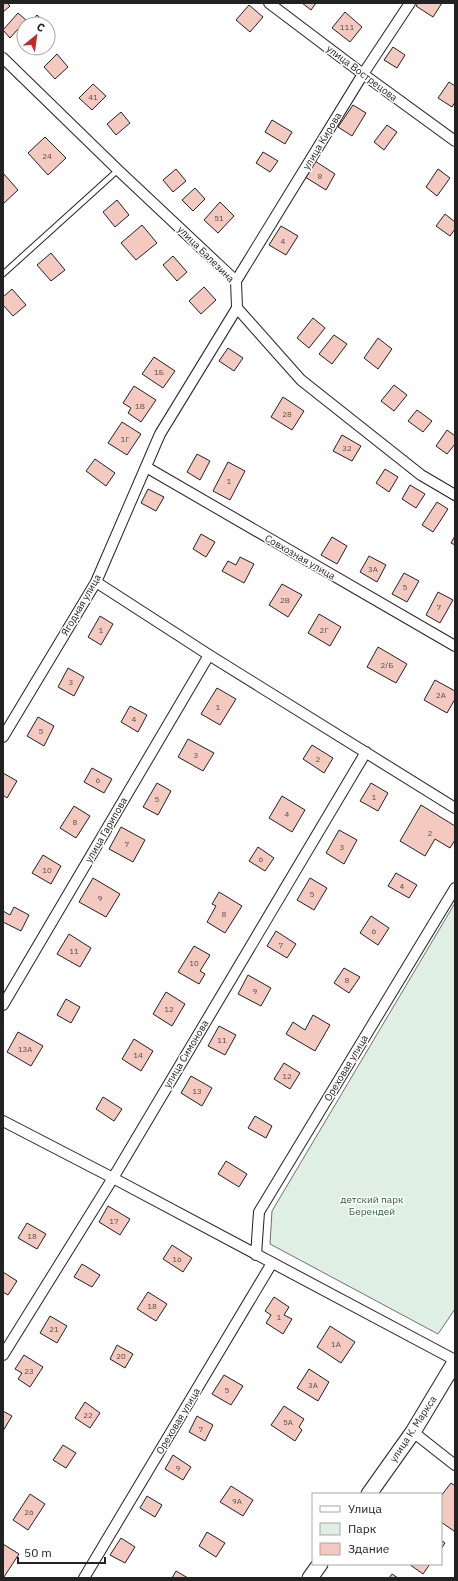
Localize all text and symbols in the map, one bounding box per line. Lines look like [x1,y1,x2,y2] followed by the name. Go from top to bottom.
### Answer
[16,16,56,56] north arrow
[34,19,47,35] text: С
[340,22,354,32] house number: 111
[324,42,401,104] street label: улица Вострецова
[88,92,98,102] house number: 41
[300,109,345,172] street label: улица Кирова
[42,151,52,161] house number: 24
[318,171,323,181] house number: 8
[214,213,224,223] house number: 51
[175,223,238,286] street label: улица Балезина
[281,236,286,246] house number: 4
[154,367,164,377] house number: 1Б
[135,401,145,411] house number: 1В
[282,409,292,419] house number: 28
[121,434,129,444] house number: 1Г
[342,443,352,453] house number: 32
[227,476,232,486] house number: 1
[262,532,338,583] street label: Совхозная улица
[368,564,378,574] house number: 3А
[58,571,104,638] street label: Ягодная улица
[403,582,408,592] house number: 5
[280,595,290,605] house number: 2В
[437,602,442,612] house number: 7
[99,625,104,635] house number: 1
[320,625,328,635] house number: 2Г
[381,660,393,670] house number: 2/Б
[69,677,74,687] house number: 3
[436,690,446,700] house number: 2А
[216,702,221,712] house number: 1
[132,714,137,724] house number: 4
[39,726,44,736] house number: 5
[194,750,199,760] house number: 3
[316,754,321,764] house number: 2
[96,775,101,785] house number: 6
[372,792,377,802] house number: 1
[82,794,130,865] street label: улица Гарипова
[155,794,160,804] house number: 5
[285,809,290,819] house number: 4
[73,817,78,827] house number: 8
[428,828,433,838] house number: 2
[125,839,130,849] house number: 7
[340,842,345,852] house number: 3
[259,854,264,864] house number: 6
[42,865,52,875] house number: 10
[400,881,405,891] house number: 4
[310,889,315,899] house number: 5
[98,893,103,903] house number: 9
[222,909,227,919] house number: 8
[372,926,377,936] house number: 6
[279,940,284,950] house number: 7
[69,946,79,956] house number: 11
[189,958,199,968] house number: 10
[345,975,350,985] house number: 8
[253,986,258,996] house number: 9
[164,1004,174,1014] house number: 12
[161,1017,212,1090] street label: улица Симонова
[321,1032,371,1104] street label: Ореховая улица
[217,1035,227,1045] house number: 11
[18,1044,32,1054] house number: 13А
[133,1050,143,1060] house number: 14
[282,1071,292,1081] house number: 12
[192,1086,202,1096] house number: 13
[341,1193,404,1218] park label: детский парк Берендей
[109,1216,119,1226] house number: 17
[27,1231,37,1241] house number: 18
[172,1254,182,1264] house number: 16
[147,1301,157,1311] house number: 18
[277,1312,282,1322] house number: 1
[49,1324,59,1334] house number: 21
[331,1339,341,1349] house number: 1А
[116,1351,126,1361] house number: 20
[24,1366,34,1376] house number: 23
[308,1380,318,1390] house number: 3А
[153,1385,203,1457] street label: Ореховая улица
[225,1385,230,1395] house number: 5
[387,1393,440,1465] street label: улица К. Маркса
[83,1410,93,1420] house number: 22
[283,1417,293,1427] house number: 5А
[199,1424,204,1434] house number: 7
[176,1463,181,1473] house number: 9
[312,1493,442,1565] legend
[232,1496,242,1506] house number: 9А
[348,1501,382,1516] text: Улица
[24,1507,34,1517] house number: 26
[348,1521,377,1536] text: Парк
[18,1539,105,1565] scale bar
[348,1541,390,1556] text: Здание
[24,1545,52,1560] text: 50 m

